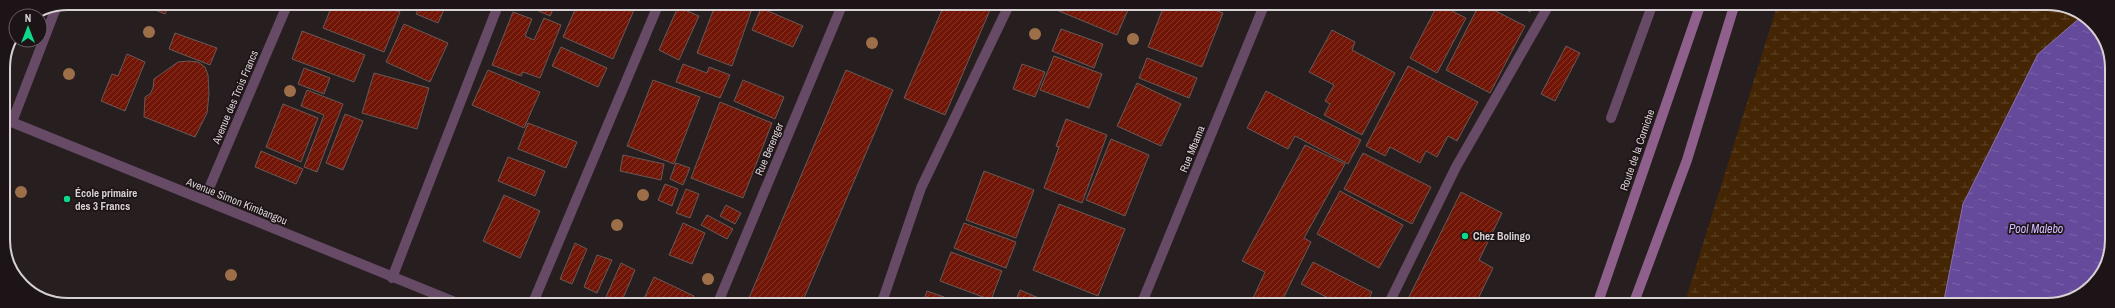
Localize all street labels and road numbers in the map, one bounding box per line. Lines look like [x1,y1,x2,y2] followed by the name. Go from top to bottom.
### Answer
[209,48,261,147] street label: Avenue des Trois Francs
[1617,107,1657,193] street label: Route de la Corniche
[752,120,786,178] street label: Rue Berenger
[1176,124,1208,174] street label: Rue Mbama
[184,174,290,228] street label: Avenue Simon Kimbangou

